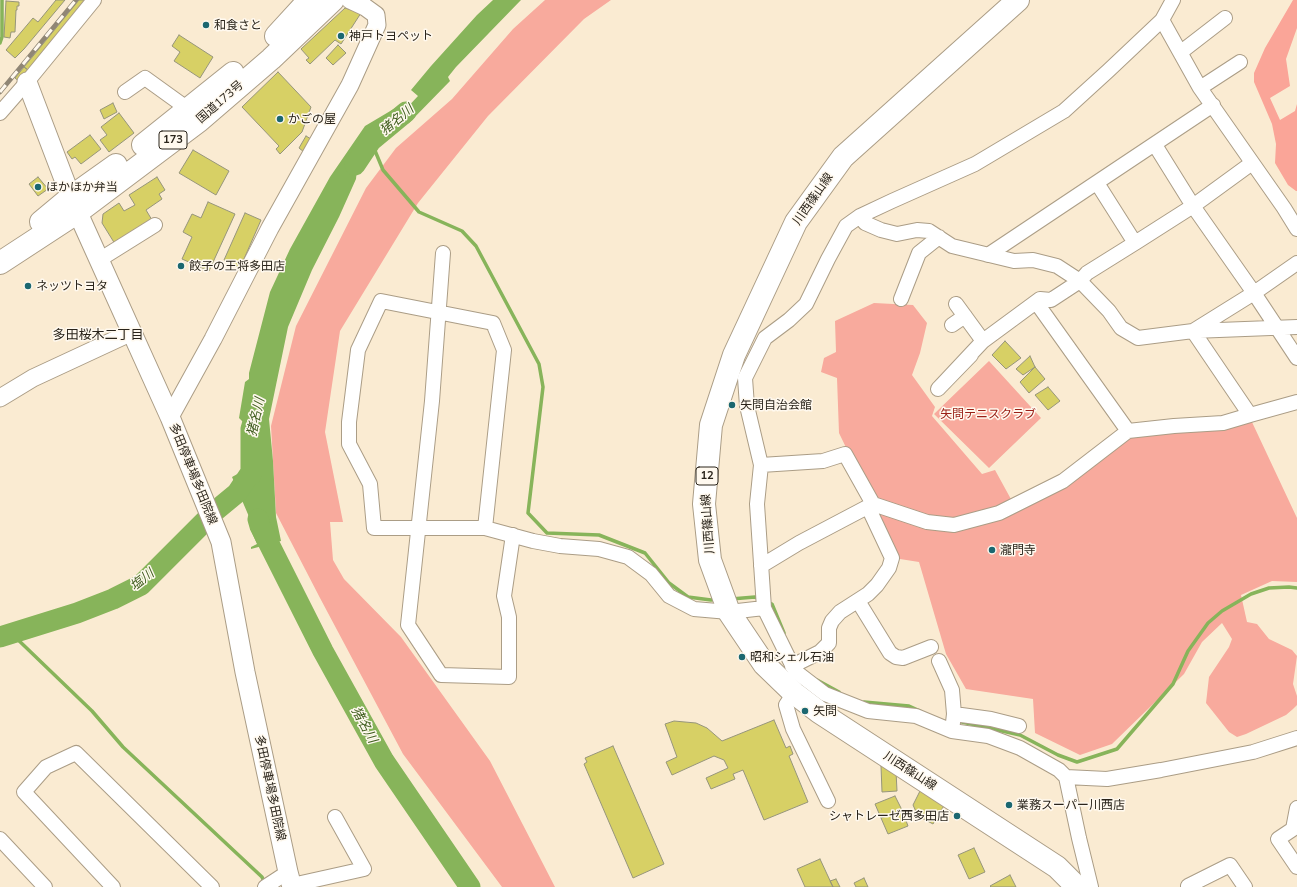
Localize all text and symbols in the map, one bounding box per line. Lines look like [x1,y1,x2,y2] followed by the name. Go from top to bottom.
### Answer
[214,18,262,32] place label: 和食さと
[201,20,211,30] marker: 和食さと
[349,29,433,43] place label: 神戸トヨペット
[336,31,346,41] marker: 神戸トヨペット
[194,78,246,126] street label: 国道173号
[377,101,417,139] water label: 猪名川
[288,112,336,126] place label: かごの屋
[275,114,285,124] marker: かごの屋
[159,131,187,149] road number: 173
[790,170,836,228] street label: 川西篠山線
[46,180,118,194] place label: ほかほか弁当
[33,182,43,192] marker: ほかほか弁当
[189,259,285,273] place label: 餃子の王将多田店
[176,261,186,271] marker: 餃子の王将多田店
[36,279,108,293] place label: ネッツトヨタ
[23,281,33,291] marker: ネッツトヨタ
[53,327,143,343] district label: 多田桜木二丁目
[244,396,268,438] water label: 猪名川
[740,398,812,412] place label: 矢問自治会館
[727,400,737,410] marker: 矢問自治会館
[940,407,1036,421] park label: 矢問テニスクラブ
[166,421,220,527] street label: 多田停車場多田院線
[696,467,718,485] road number: 12
[699,494,717,554] street label: 川西篠山線
[1000,543,1036,557] place label: 瀧門寺
[987,545,997,555] marker: 瀧門寺
[127,566,157,594] water label: 塩川
[750,650,834,664] place label: 昭和シェル石油
[737,652,747,662] marker: 昭和シェル石油
[348,704,380,746] water label: 猪名川
[813,704,837,718] place label: 矢問
[800,706,810,716] marker: 矢問
[252,734,288,842] street label: 多田停車場多田院線
[881,749,939,793] street label: 川西篠山線
[1017,798,1125,812] place label: 業務スーパー川西店
[1004,800,1014,810] marker: 業務スーパー川西店
[829,809,949,823] place label: シャトレーゼ西多田店
[952,811,962,821] marker: シャトレーゼ西多田店

